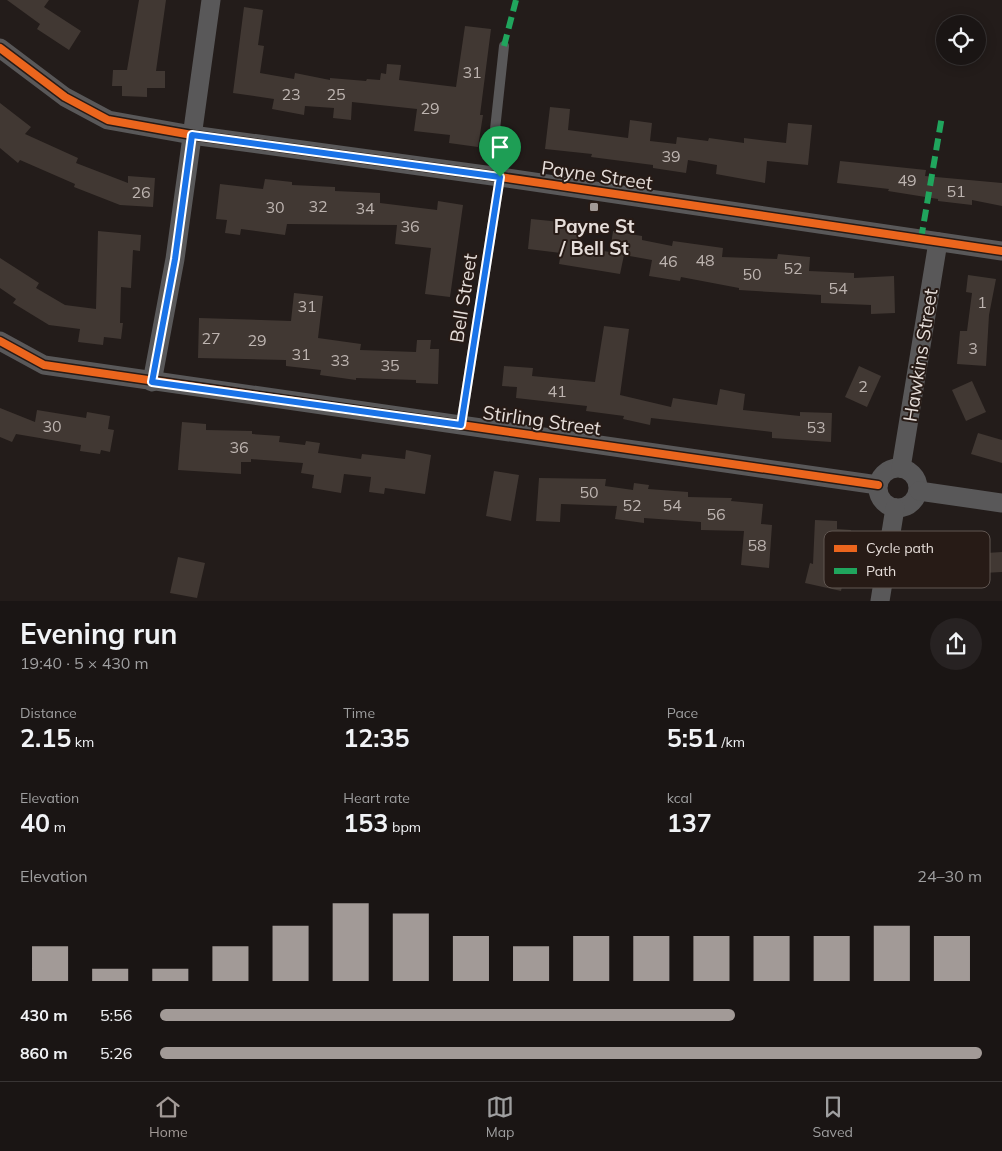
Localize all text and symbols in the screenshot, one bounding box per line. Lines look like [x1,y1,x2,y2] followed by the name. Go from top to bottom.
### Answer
[936,15,986,65] map controls
[936,15,986,65] button: locate
[462,62,482,82] house number: 31
[281,84,301,104] house number: 23
[326,84,346,104] house number: 25
[420,98,440,118] house number: 29
[479,126,521,177] pin
[486,133,514,161] icon: arrive
[661,146,681,166] house number: 39
[540,155,655,195] street label: Payne Street
[897,170,917,190] house number: 49
[946,181,966,201] house number: 51
[131,182,151,202] house number: 26
[308,196,328,216] house number: 32
[265,197,285,217] house number: 30
[355,198,375,218] house number: 34
[588,201,600,213] marker: Payne St / Bell St
[554,214,634,260] place label: Payne St / Bell St
[400,216,420,236] house number: 36
[695,250,715,270] house number: 48
[444,251,482,344] street label: Bell Street
[658,251,678,271] house number: 46
[783,258,803,278] house number: 52
[742,264,762,284] house number: 50
[828,278,848,298] house number: 54
[898,286,942,423] street label: Hawkins Street
[977,292,987,312] house number: 1
[297,296,317,316] house number: 31
[201,328,221,348] house number: 27
[247,330,267,350] house number: 29
[968,338,978,358] house number: 3
[291,344,311,364] house number: 31
[330,350,350,370] house number: 33
[380,355,400,375] house number: 35
[858,376,868,396] house number: 2
[547,381,567,401] house number: 41
[481,400,603,440] street label: Stirling Street
[42,416,62,436] house number: 30
[806,417,826,437] house number: 53
[229,437,249,457] house number: 36
[579,482,599,502] house number: 50
[622,495,642,515] house number: 52
[662,495,682,515] house number: 54
[706,504,726,524] house number: 56
[824,531,990,588] legend
[747,535,767,555] house number: 58
[866,539,934,557] text: Cycle path
[866,562,896,580] text: Path
[20,616,177,651] text: Evening run
[930,618,982,670] button: share
[20,653,149,673] text: 19:40 · 5 × 430 m
[20,704,77,722] text: Distance
[343,704,375,722] text: Time
[667,704,698,722] text: Pace
[20,722,71,753] text: 2.15
[343,722,410,753] text: 12:35
[667,722,718,753] text: 5:51
[71,733,94,751] text: km
[718,733,745,751] text: /km
[20,789,79,807] text: Elevation
[343,789,410,807] text: Heart rate
[667,789,692,807] text: kcal
[20,807,50,838] text: 40
[343,807,388,838] text: 153
[667,807,712,838] text: 137
[50,818,66,836] text: m
[388,818,421,836] text: bpm
[20,866,88,886] text: Elevation
[917,866,982,886] text: 24–30 m
[20,1005,68,1025] text: 430 m
[100,1005,132,1025] text: 5:56
[20,1043,68,1063] text: 860 m
[100,1043,132,1063] text: 5:26
[149,1093,188,1141] tab: Home
[486,1093,515,1141] tab: Map
[813,1093,853,1141] tab: Saved

